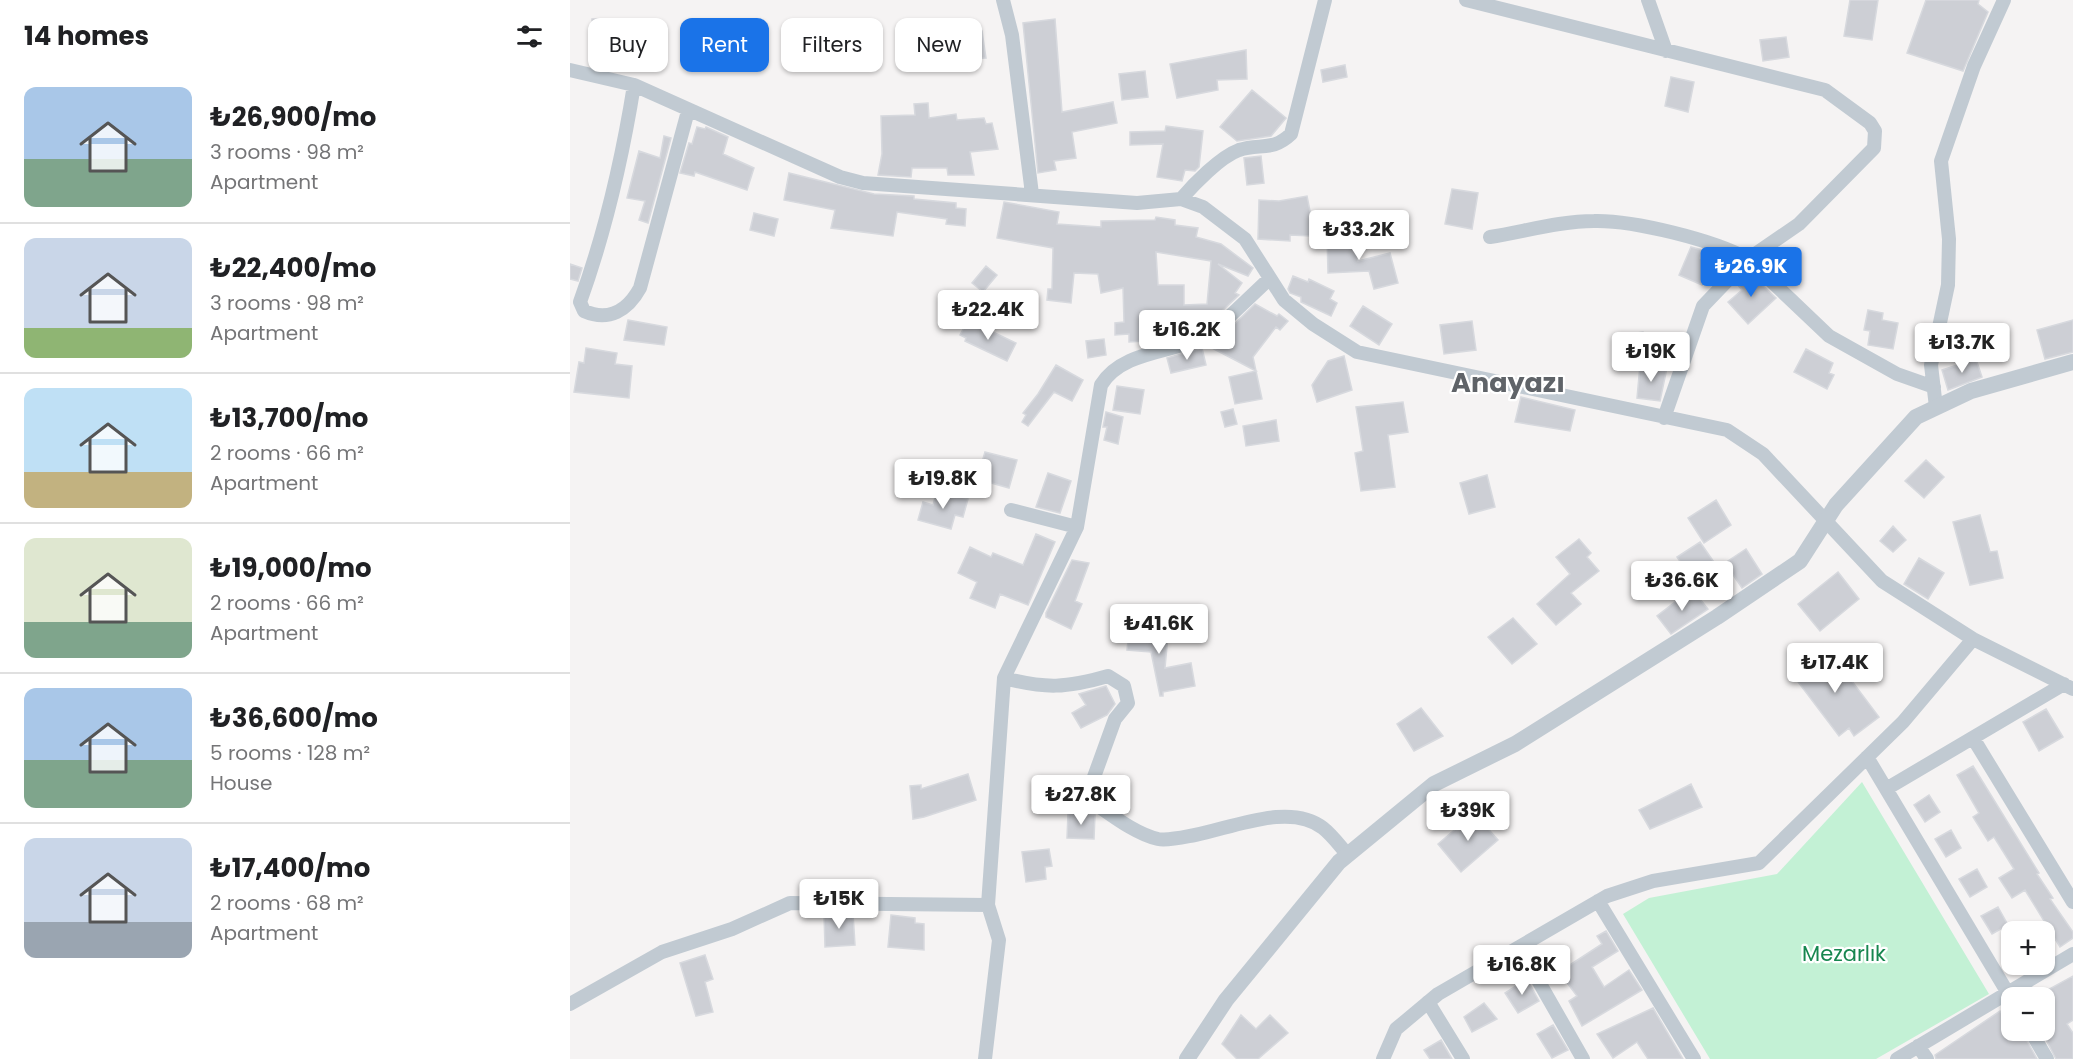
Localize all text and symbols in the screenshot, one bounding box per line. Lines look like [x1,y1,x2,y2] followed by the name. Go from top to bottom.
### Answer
[24,18,149,54] text: 14 homes
[588,18,668,72] chip: Buy
[680,18,769,72] chip: Rent
[781,18,883,72] chip: Filters
[895,18,982,72] chip: New
[513,20,546,53] icon: filters
[210,99,376,135] text: ₺26,900/mo
[72,111,144,183] icon: home
[210,138,364,166] text: 3 rooms · 98 m²
[210,168,318,196] text: Apartment
[1310,210,1408,261] pin: ₺33.2K
[1323,215,1395,243] text: ₺33.2K
[1702,247,1800,298] pin: ₺26.9K
[210,250,376,286] text: ₺22,400/mo
[1715,252,1787,280] text: ₺26.9K
[72,262,144,334] icon: home
[210,289,364,317] text: 3 rooms · 98 m²
[939,290,1037,341] pin: ₺22.4K
[952,295,1024,323] text: ₺22.4K
[1138,310,1236,361] pin: ₺16.2K
[1153,315,1221,343] text: ₺16.2K
[210,319,318,347] text: Apartment
[1913,323,2011,374] pin: ₺13.7K
[1929,328,1995,356] text: ₺13.7K
[1615,332,1687,383] pin: ₺19K
[1626,337,1676,365] text: ₺19K
[1451,364,1565,401] district label: Anayazı
[210,400,368,436] text: ₺13,700/mo
[72,412,144,484] icon: home
[210,439,364,467] text: 2 rooms · 66 m²
[894,459,992,510] pin: ₺19.8K
[908,464,978,492] text: ₺19.8K
[210,469,318,497] text: Apartment
[210,550,372,586] text: ₺19,000/mo
[1633,561,1731,612] pin: ₺36.6K
[72,562,144,634] icon: home
[1645,566,1719,594] text: ₺36.6K
[210,589,364,617] text: 2 rooms · 66 m²
[1110,604,1208,655] pin: ₺41.6K
[1124,609,1194,637] text: ₺41.6K
[210,619,318,647] text: Apartment
[1786,643,1884,694] pin: ₺17.4K
[1801,648,1869,676] text: ₺17.4K
[210,700,378,736] text: ₺36,600/mo
[72,712,144,784] icon: home
[210,739,370,767] text: 5 rooms · 128 m²
[210,769,272,797] text: House
[1032,775,1130,826] pin: ₺27.8K
[1045,780,1117,808] text: ₺27.8K
[1432,791,1504,842] pin: ₺39K
[1440,796,1496,824] text: ₺39K
[210,850,370,886] text: ₺17,400/mo
[72,862,144,934] icon: home
[803,879,875,930] pin: ₺15K
[813,884,865,912] text: ₺15K
[210,889,364,917] text: 2 rooms · 68 m²
[210,919,318,947] text: Apartment
[2001,921,2055,1041] map controls
[2001,921,2055,975] button: +
[1802,939,1886,968] park label: Mezarlık
[1473,945,1571,996] pin: ₺16.8K
[1487,950,1557,978] text: ₺16.8K
[2001,987,2055,1041] button: −

